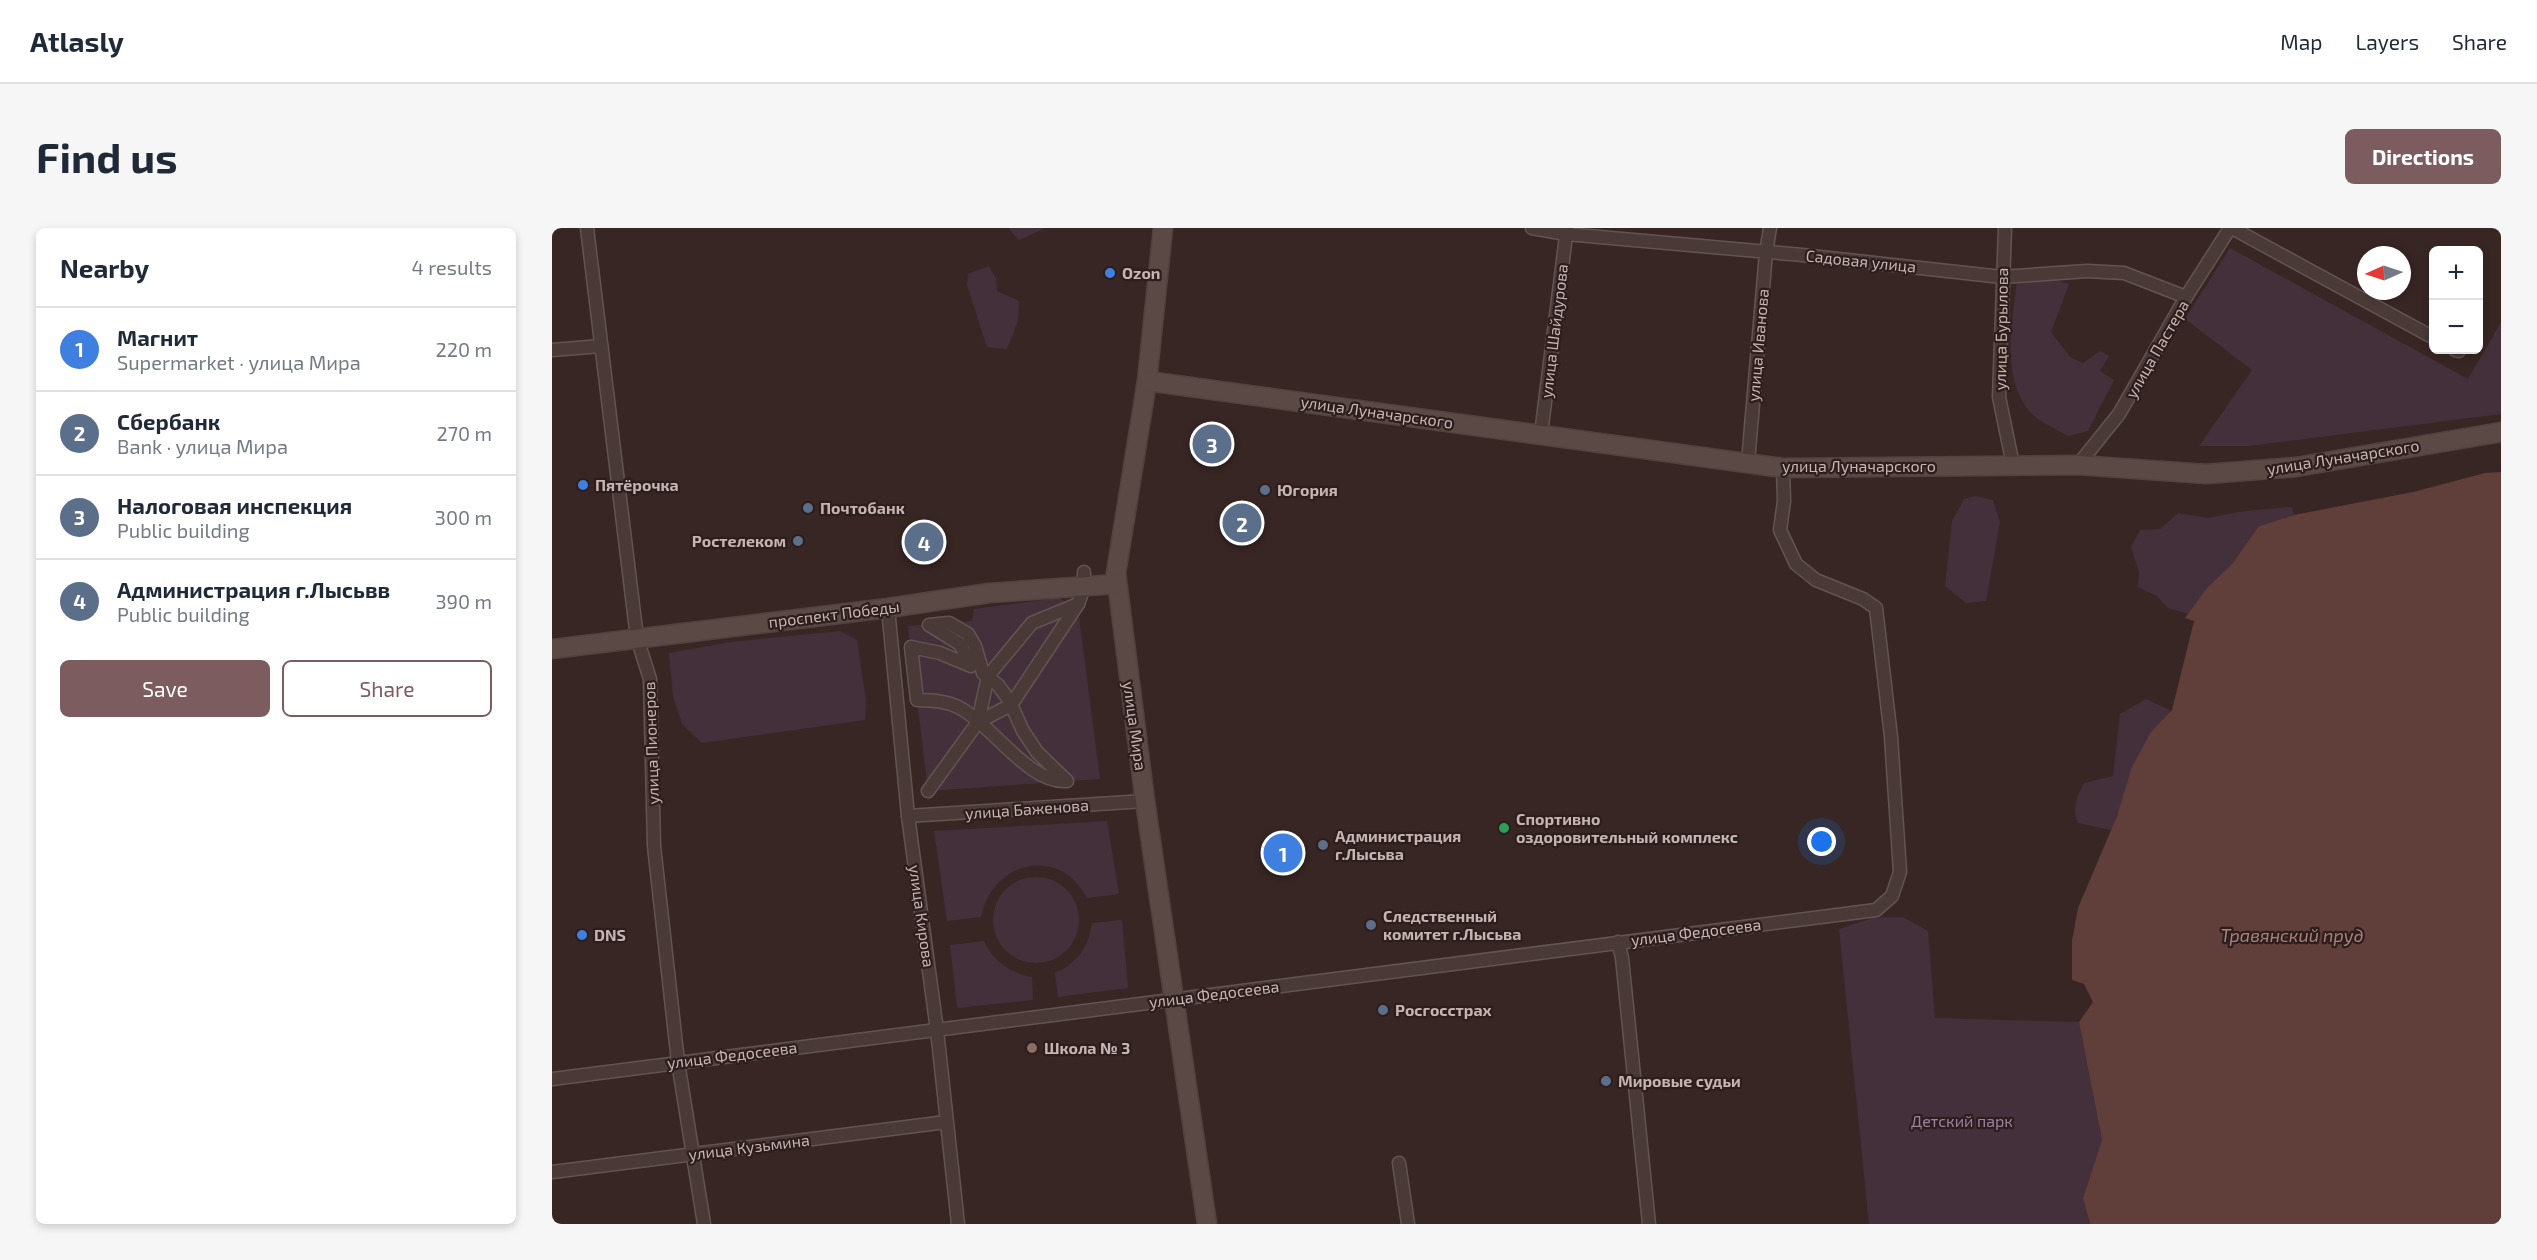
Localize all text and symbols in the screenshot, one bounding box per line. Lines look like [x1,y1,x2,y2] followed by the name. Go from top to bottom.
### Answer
[30,24,124,58] text: Atlasly
[2280,29,2322,54] text: Map
[2355,29,2419,54] text: Layers
[2452,29,2507,54] text: Share
[2345,129,2501,184] button: Directions
[36,131,178,181] text: Find us
[1805,245,1917,277] street label: Садовая улица
[2357,246,2411,300] north arrow
[2429,246,2483,354] map controls
[2429,246,2483,300] button: +
[60,252,149,283] text: Nearby
[412,255,492,279] text: 4 results
[1122,263,1160,282] place label: Ozon
[1536,263,1572,399] street label: улица Шайдурова
[1103,266,1117,280] marker: Ozon
[1990,267,2012,391] street label: улица Бурылова
[1743,288,1773,402] street label: улица Иванова
[2121,296,2193,402] street label: улица Пастера
[2429,300,2483,354] button: −
[117,324,198,350] text: Магнит
[75,337,84,361] text: 1
[435,337,492,361] text: 220 m
[117,350,361,374] text: Supermarket · улица Мира
[1299,391,1455,433] street label: улица Луначарского
[117,408,220,434] text: Сбербанк
[74,421,85,445] text: 2
[436,421,492,445] text: 270 m
[1192,422,1232,466] pin: 3
[117,434,288,458] text: Bank · улица Мира
[2265,435,2421,479] street label: улица Луначарского
[1782,456,1936,476] street label: улица Луначарского
[595,475,679,494] place label: Пятёрочка
[576,478,590,492] marker: Пятёрочка
[1277,480,1338,499] place label: Югория
[1258,483,1272,497] marker: Югория
[117,492,352,518] text: Налоговая инспекция
[820,498,905,517] place label: Почтобанк
[1222,500,1262,546] pin: 2
[801,501,815,515] marker: Почтобанк
[74,505,85,529] text: 3
[435,505,492,529] text: 300 m
[117,518,250,542] text: Public building
[904,520,944,564] pin: 4
[692,531,786,550] place label: Ростелеком
[791,534,805,548] marker: Ростелеком
[117,576,390,602] text: Администрация г.Лысьвв
[73,589,86,613] text: 4
[435,589,492,613] text: 390 m
[767,596,901,631] street label: проспект Победы
[117,602,250,626] text: Public building
[60,660,270,717] button: Save
[282,660,492,717] button: Share
[1119,680,1151,772] street label: улица Мира
[639,681,663,805] street label: улица Пионеров
[964,795,1090,823] street label: улица Баженова
[1516,809,1738,846] place label: Спортивно оздоровительный комплекс
[1497,821,1511,835] marker: Спортивно оздоровительный комплекс
[1335,826,1461,863] place label: Администрация г.Лысьва
[1807,827,1836,856] your location
[1264,830,1302,876] pin: 1
[1316,838,1330,852] marker: Администрация г.Лысьва
[905,863,939,969] street label: улица Кирова
[1383,906,1521,943] place label: Следственный комитет г.Лысьва
[1630,914,1762,950] street label: улица Федосеева
[1364,918,1378,932] marker: Следственный комитет г.Лысьва
[2220,924,2364,946] water label: Травянский пруд
[594,925,626,944] place label: DNS
[575,928,589,942] marker: DNS
[1148,976,1280,1012] street label: улица Федосеева
[1395,1000,1492,1019] place label: Росгосстрах
[1376,1003,1390,1017] marker: Росгосстрах
[666,1037,798,1073] street label: улица Федосеева
[1044,1038,1130,1057] place label: Школа № 3
[1025,1041,1039,1055] marker: Школа № 3
[1618,1071,1741,1090] place label: Мировые судьи
[1599,1074,1613,1088] marker: Мировые судьи
[1911,1111,2013,1130] park label: Детский парк
[687,1130,811,1164] street label: улица Кузьмина

